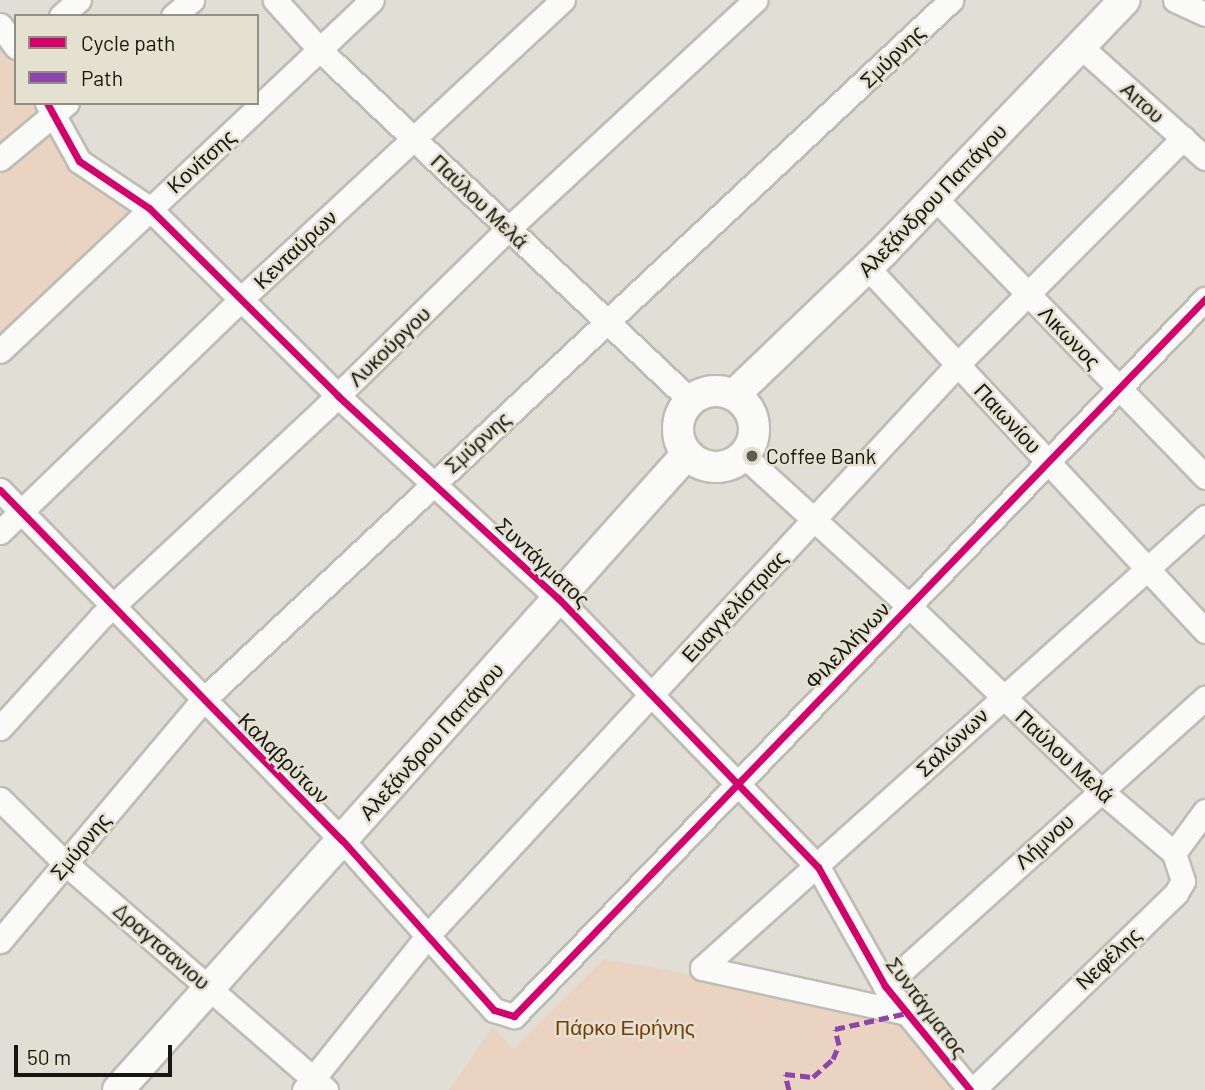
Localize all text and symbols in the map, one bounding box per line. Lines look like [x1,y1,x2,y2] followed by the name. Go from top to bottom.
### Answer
[14,14,259,105] legend
[854,19,930,93] street label: Σμύρνης
[81,30,175,55] text: Cycle path
[81,65,123,90] text: Path
[1116,76,1170,128] street label: Αιτου
[852,118,1012,282] street label: Αλεξάνδρου Παπάγου
[162,124,240,198] street label: Κονίτσης
[426,148,534,254] street label: Παύλου Μελά
[248,204,342,294] street label: Κενταύρων
[1034,300,1106,374] street label: Λικωνος
[343,301,435,391] street label: Λυκούργου
[969,378,1047,458] street label: Παιωνίου
[439,406,515,478] street label: Σμύρνης
[766,443,876,469] place label: Coffee Bank
[744,448,760,464] marker: Coffee Bank
[491,512,595,612] street label: Συντάγματος
[676,545,792,667] street label: Ευαγγελίστριας
[799,596,895,694] street label: Φιλελλήνων
[354,657,508,825] street label: Αλεξάνδρου Παπάγου
[911,702,993,782] street label: Σαλώνων
[1011,704,1119,808] street label: Παύλου Μελά
[233,707,335,809] street label: Καλαβρύτων
[45,807,115,885] street label: Σμύρνης
[1009,808,1079,874] street label: Λήμνου
[109,897,215,995] street label: Δραγτσανιου
[1070,922,1146,994] street label: Νεφέλης
[881,952,973,1062] street label: Συντάγματος
[555,1014,695,1040] park label: Πάρκο Ειρήνης
[18,1030,175,1074] scale bar
[27,1044,71,1069] text: 50 m

